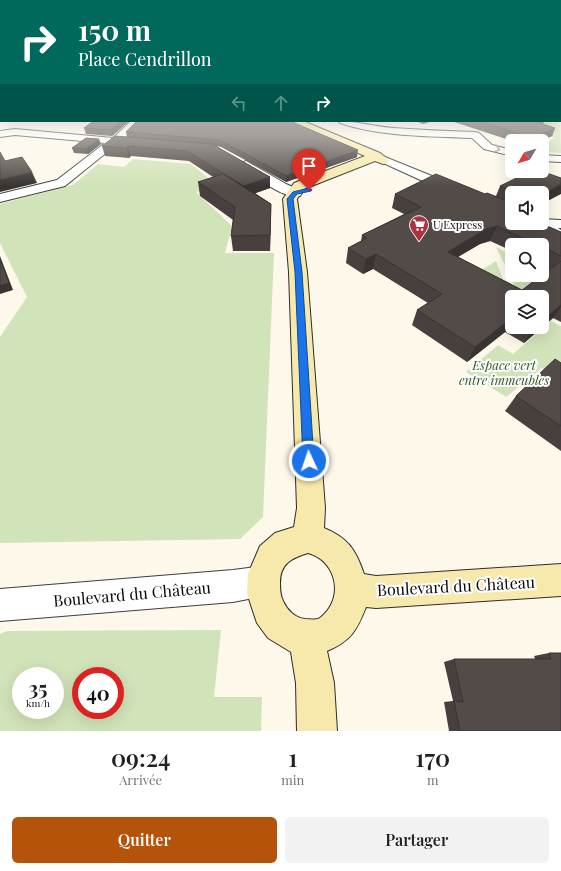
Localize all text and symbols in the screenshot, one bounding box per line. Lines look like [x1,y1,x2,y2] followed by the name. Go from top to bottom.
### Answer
[78,11,151,48] text: 150 m
[12,16,64,68] icon: right
[78,47,212,71] text: Place Cendrillon
[228,92,250,114] icon: left
[270,92,292,114] icon: ahead
[312,92,334,114] icon: right
[505,134,549,178] north arrow
[505,134,549,334] map controls
[493,145,500,153] one-way arrow
[292,149,326,190] pin
[298,155,320,177] icon: arrive
[505,186,549,230] button: sound
[408,214,430,242] supermarket icon: U Express
[433,217,482,232] place label: U Express
[505,238,549,282] button: search
[505,290,549,334] button: layers
[459,356,549,388] park label: Espace vert entre immeubles
[288,440,330,482] position arrow
[376,571,536,600] street label: Boulevard du Château
[52,576,212,611] street label: Boulevard du Château
[72,667,124,719] speed limit sign: 40
[29,674,47,701] text: 35
[26,696,50,710] text: km/h
[111,741,170,773] text: 09:24
[288,741,297,773] text: 1
[415,741,450,773] text: 170
[119,771,162,788] text: Arrivée
[281,771,304,788] text: min
[427,771,438,788] text: m
[12,817,277,863] button: Quitter
[285,817,549,863] button: Partager

